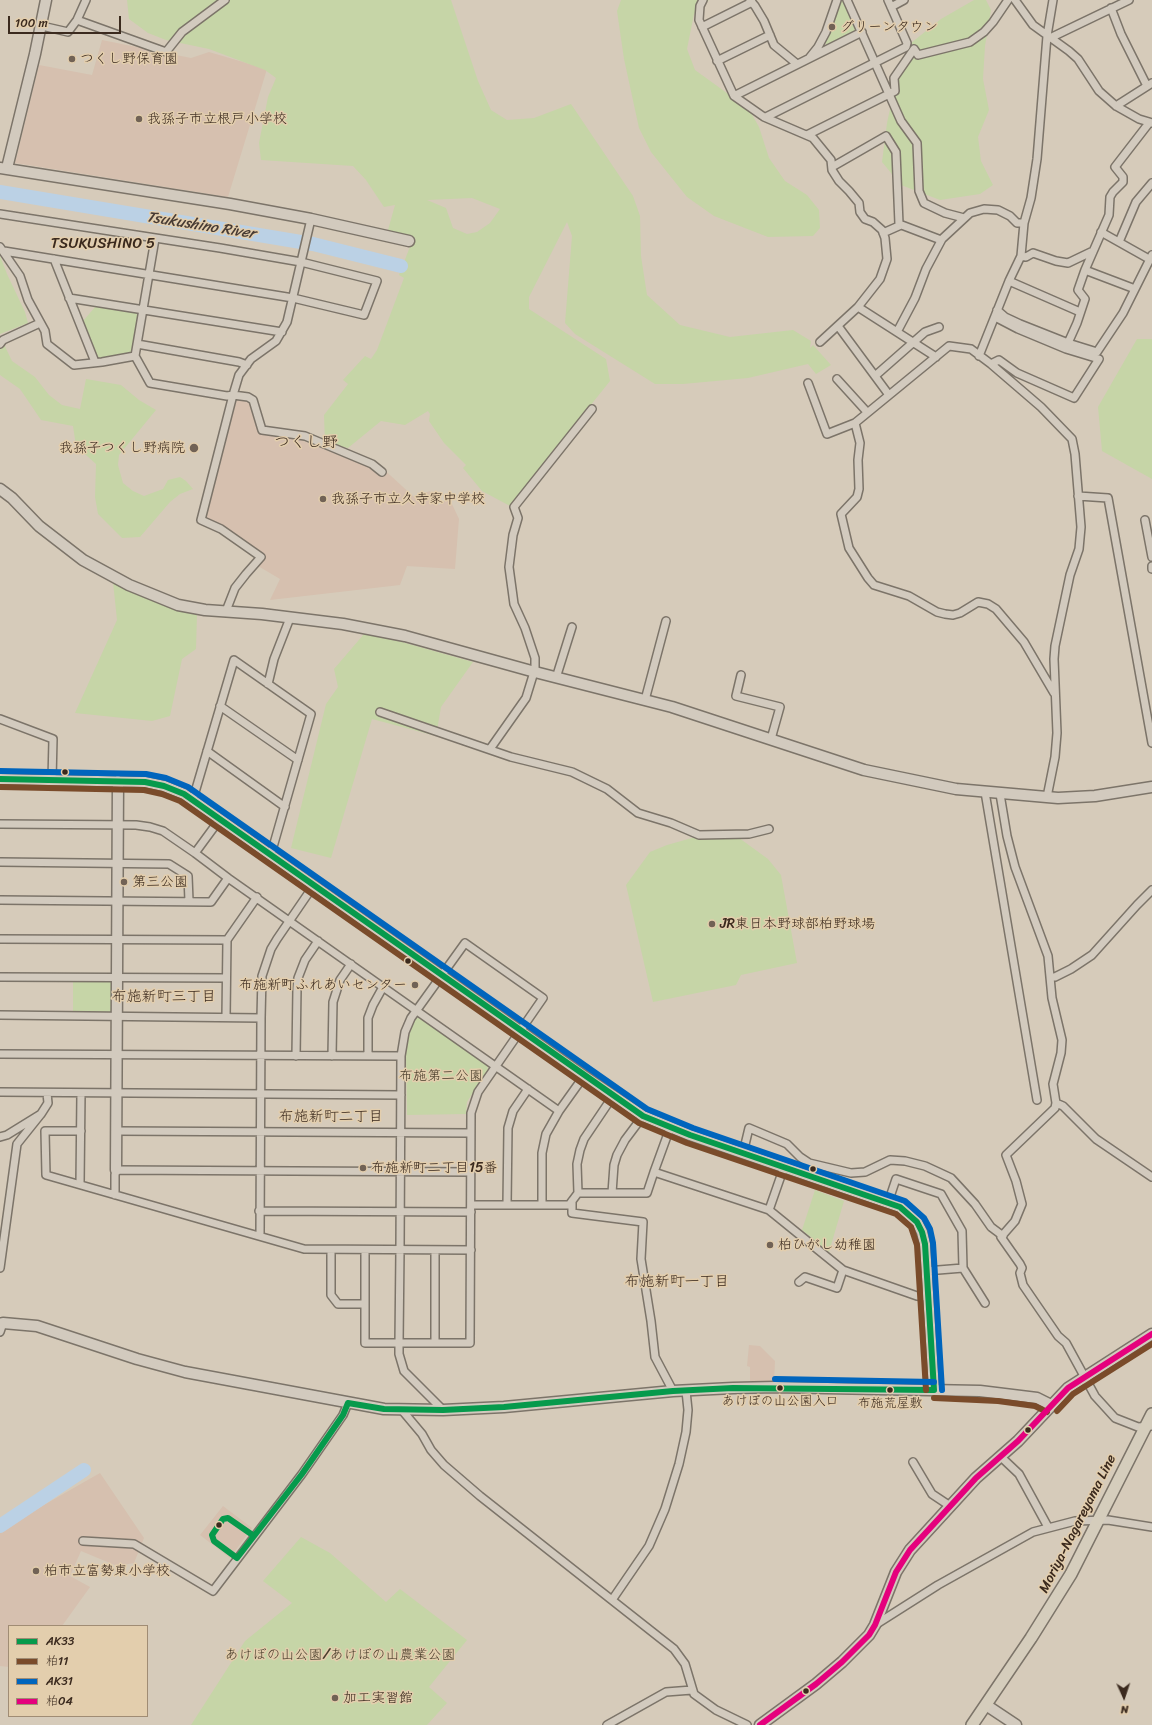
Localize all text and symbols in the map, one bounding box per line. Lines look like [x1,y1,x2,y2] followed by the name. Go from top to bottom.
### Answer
[10,8,123,34] scale bar
[15,12,48,34] text: 100 m
[840,19,938,35] place label: グリーンタウン
[827,22,837,32] marker: グリーンタウン
[80,51,178,67] place label: つくし野保育園
[67,54,77,64] marker: つくし野保育園
[147,111,287,127] place label: 我孫子市立根戸小学校
[134,114,144,124] marker: 我孫子市立根戸小学校
[145,209,257,243] water label: Tsukushino River
[45,235,161,253] district label: TSUKUSHINO 5
[274,433,338,453] district label: つくし野
[59,440,185,456] place label: 我孫子つくし野病院
[188,442,200,454] marker: 我孫子つくし野病院
[331,491,485,507] place label: 我孫子市立久寺家中学校
[318,494,328,504] marker: 我孫子市立久寺家中学校
[60,767,70,777] unlabelled marker
[132,874,188,890] place label: 第三公園
[119,877,129,887] marker: 第三公園
[720,916,875,932] place label: JR東日本野球部柏野球場
[707,919,717,929] marker: JR東日本野球部柏野球場
[403,956,413,966] unlabelled marker
[239,977,407,993] place label: 布施新町ふれあいセンター
[410,980,420,990] marker: 布施新町ふれあいセンター
[112,988,216,1006] district label: 布施新町三丁目
[399,1068,483,1084] park label: 布施第二公園
[279,1108,383,1126] district label: 布施新町二丁目
[371,1160,498,1176] place label: 布施新町二丁目15番
[358,1163,368,1173] marker: 布施新町二丁目15番
[808,1164,818,1174] unlabelled marker
[778,1237,876,1253] place label: 柏ひがし幼稚園
[765,1240,775,1250] marker: 柏ひがし幼稚園
[625,1273,729,1291] district label: 布施新町一丁目
[775,1383,785,1393] marker: あけぼの山公園入口
[885,1385,895,1395] marker: 布施荒屋敷
[722,1394,838,1410] place label: あけぼの山公園入口
[858,1396,922,1412] place label: 布施荒屋敷
[1023,1425,1033,1435] unlabelled marker
[1036,1452,1120,1596] street label: Moriya-Nagareyama Line
[214,1520,224,1530] unlabelled marker
[44,1563,170,1579] place label: 柏市立富勢東小学校
[31,1566,41,1576] marker: 柏市立富勢東小学校
[8,1625,148,1717] legend
[46,1630,74,1652] text: AK33
[225,1647,455,1663] park label: あけぼの山公園/あけぼの山農業公園
[46,1650,68,1672] text: 柏11
[46,1670,73,1692] text: AK31
[1104,1677,1144,1717] north arrow
[801,1686,811,1696] unlabelled marker
[46,1690,73,1712] text: 柏04
[343,1690,413,1706] place label: 加工実習館
[330,1693,340,1703] marker: 加工実習館
[1120,1700,1129,1719] text: N

